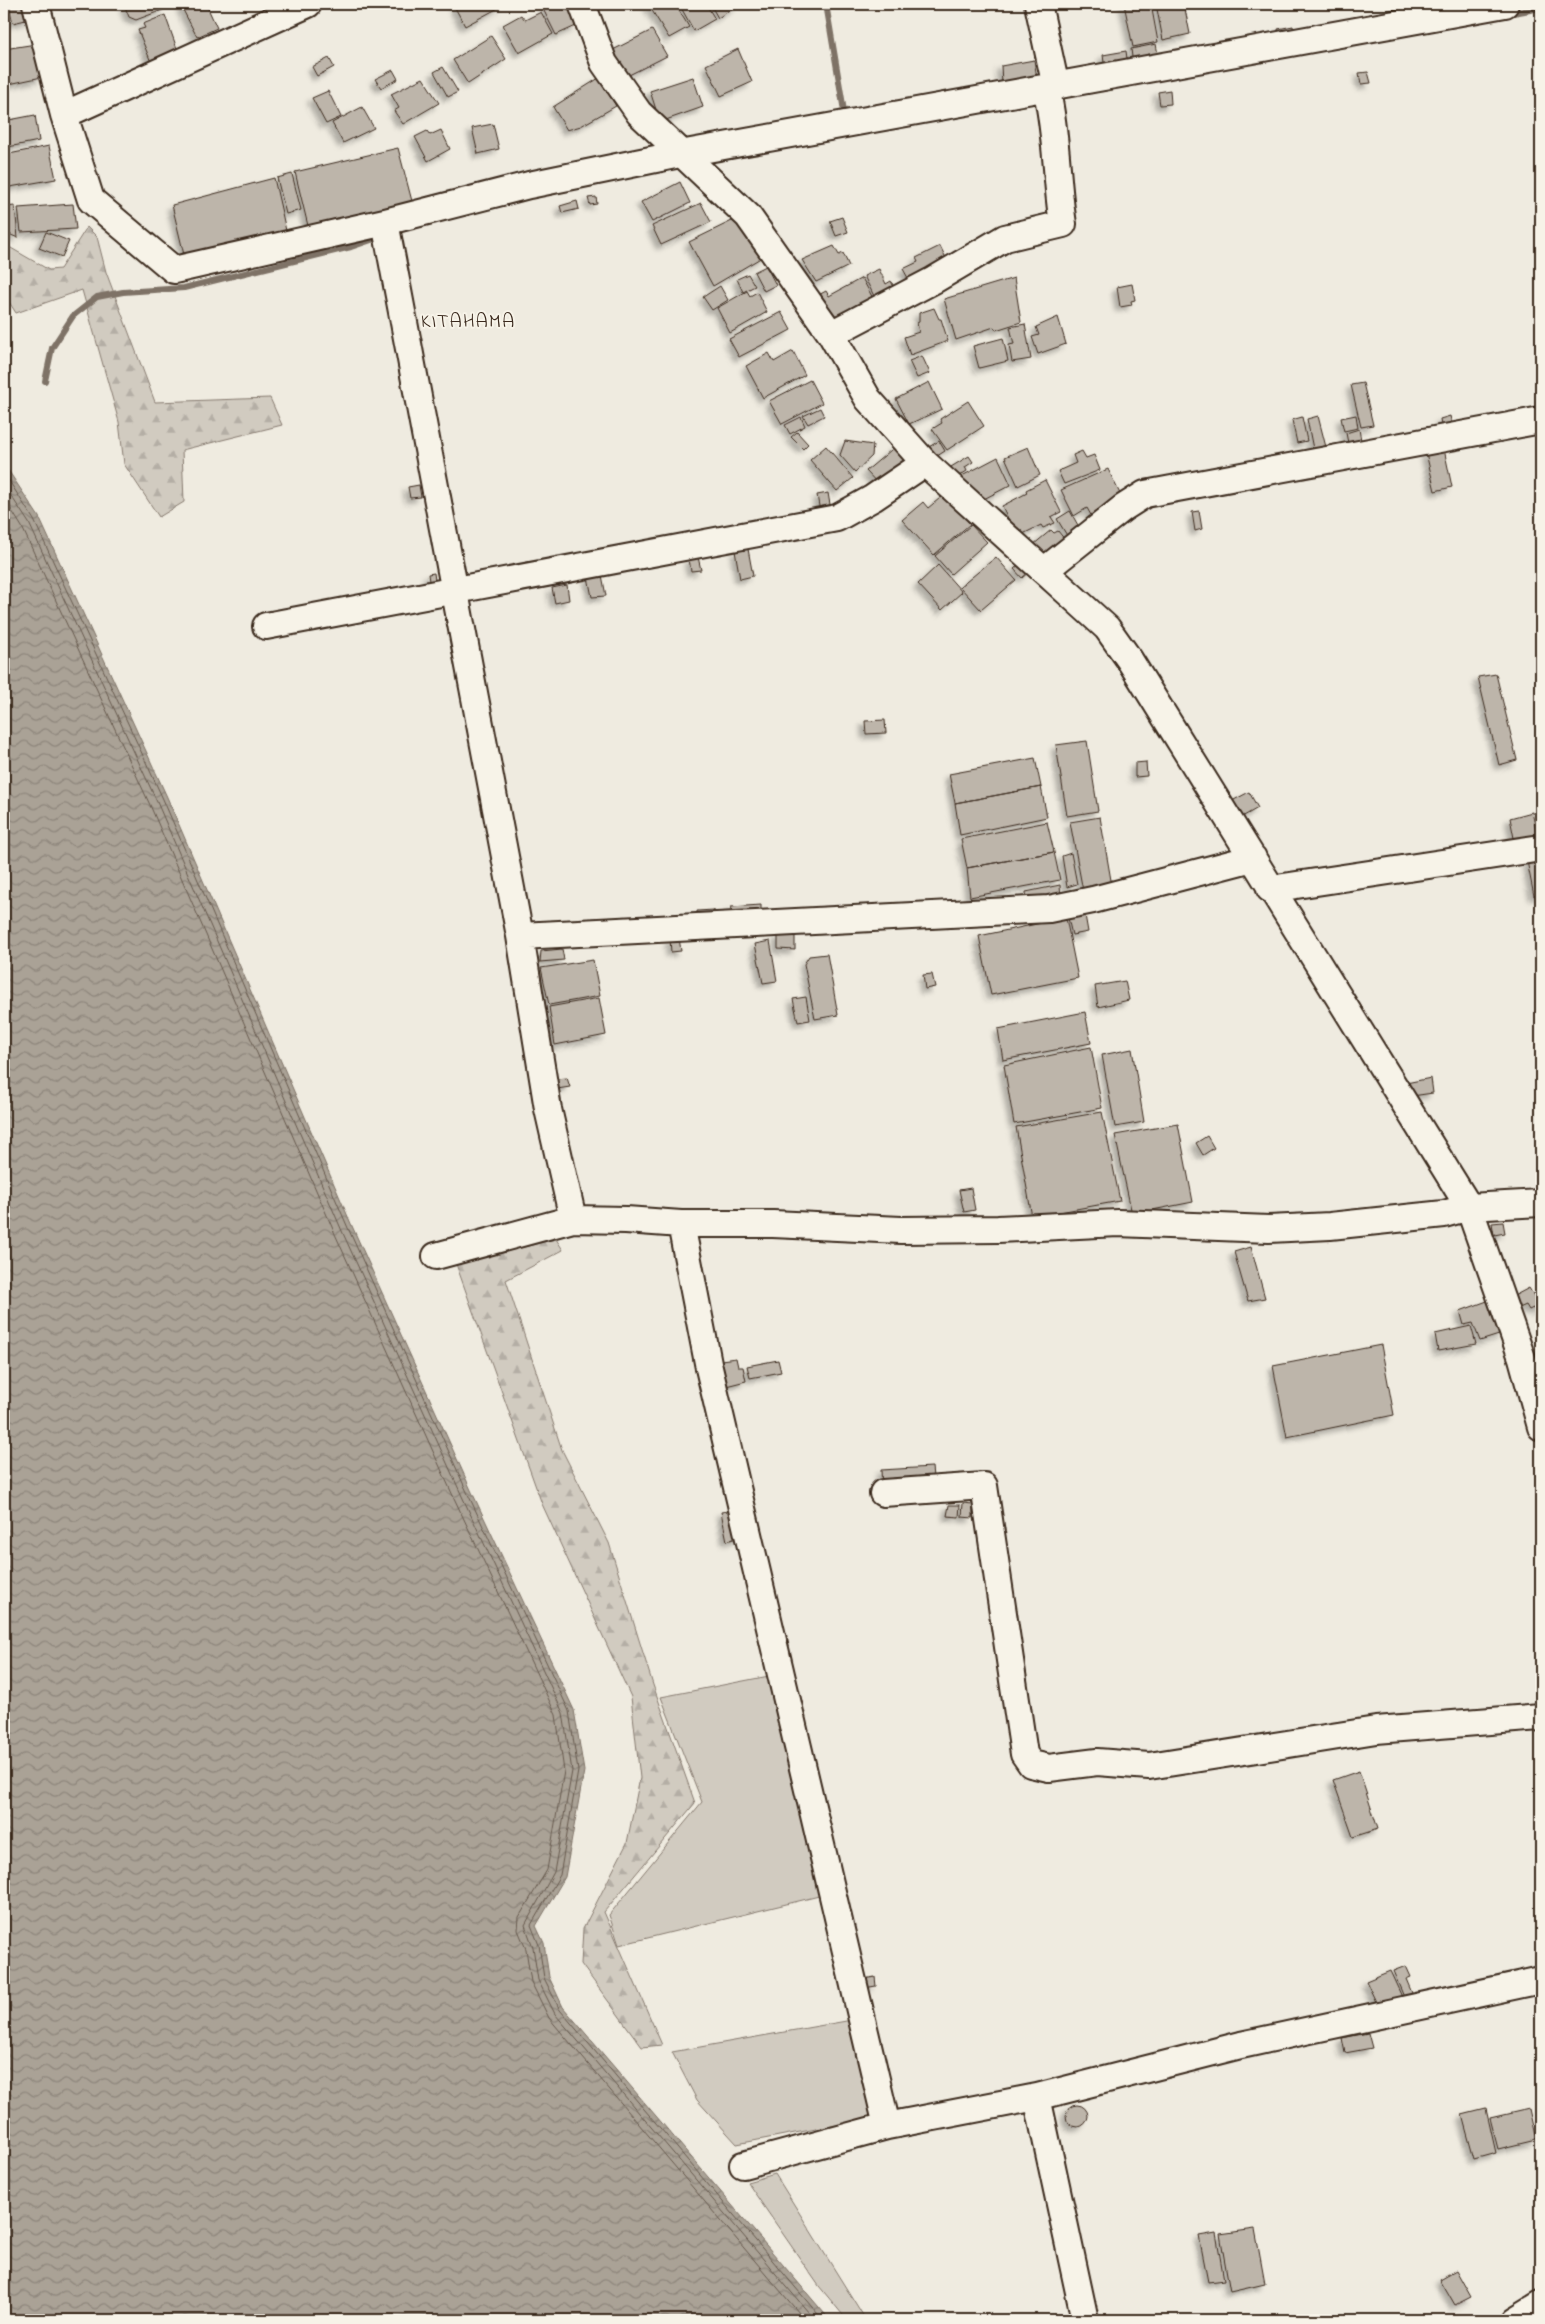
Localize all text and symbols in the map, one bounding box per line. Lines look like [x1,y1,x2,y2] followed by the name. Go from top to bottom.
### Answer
[421,308,515,337] district label: KITAHAMA

